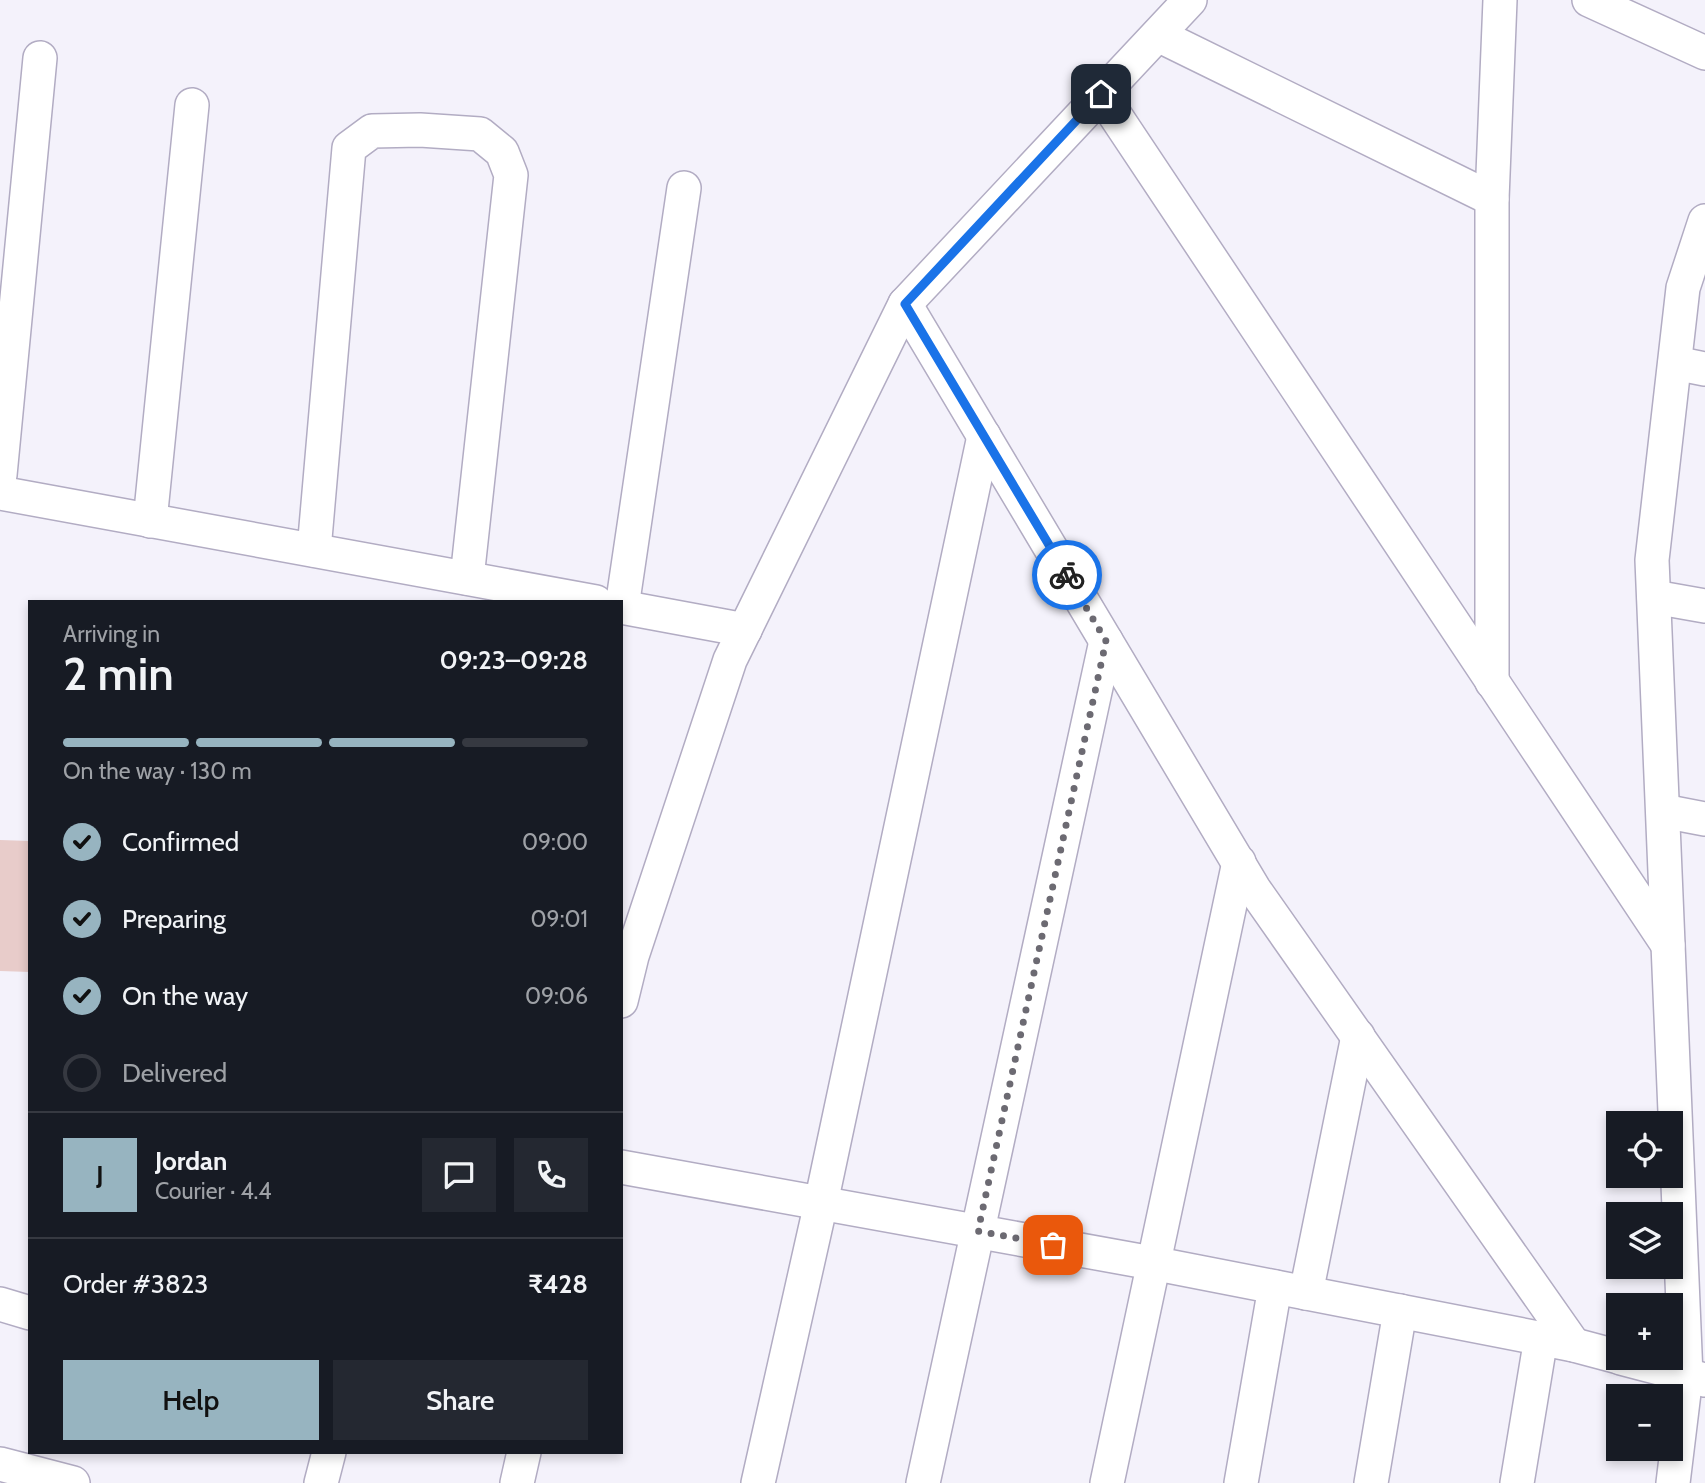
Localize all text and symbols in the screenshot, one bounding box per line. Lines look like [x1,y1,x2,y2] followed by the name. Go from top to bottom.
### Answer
[1071,64,1131,124] pin
[1082,75,1120,113] icon: home
[1032,540,1102,610] courier
[1048,556,1086,594] icon: bike
[63,620,160,648] text: Arriving in
[439,644,588,676] text: 09:23–09:28
[63,646,174,702] text: 2 min
[63,757,252,785] text: On the way · 130 m
[63,823,101,861] icon: check
[122,826,239,858] text: Confirmed
[522,828,588,856] text: 09:00
[63,900,101,938] icon: check
[122,903,226,935] text: Preparing
[531,905,588,933] text: 09:01
[63,977,101,1015] icon: check
[122,980,248,1012] text: On the way
[525,982,588,1010] text: 09:06
[122,1057,227,1089] text: Delivered
[1606,1111,1683,1461] map controls
[1606,1111,1683,1188] button: locate
[422,1138,496,1212] button: chat
[514,1138,588,1212] button: phone
[155,1145,227,1177] text: Jordan
[96,1159,104,1191] text: J
[155,1177,272,1205] text: Courier · 4.4
[1606,1202,1683,1279] button: layers
[1023,1215,1083,1275] pin
[1034,1226,1072,1264] icon: bag
[63,1268,208,1300] text: Order #3823
[528,1268,588,1300] text: ₹428
[1606,1293,1683,1370] button: +
[63,1360,319,1440] button: Help
[333,1360,588,1440] button: Share
[1606,1384,1683,1461] button: −

